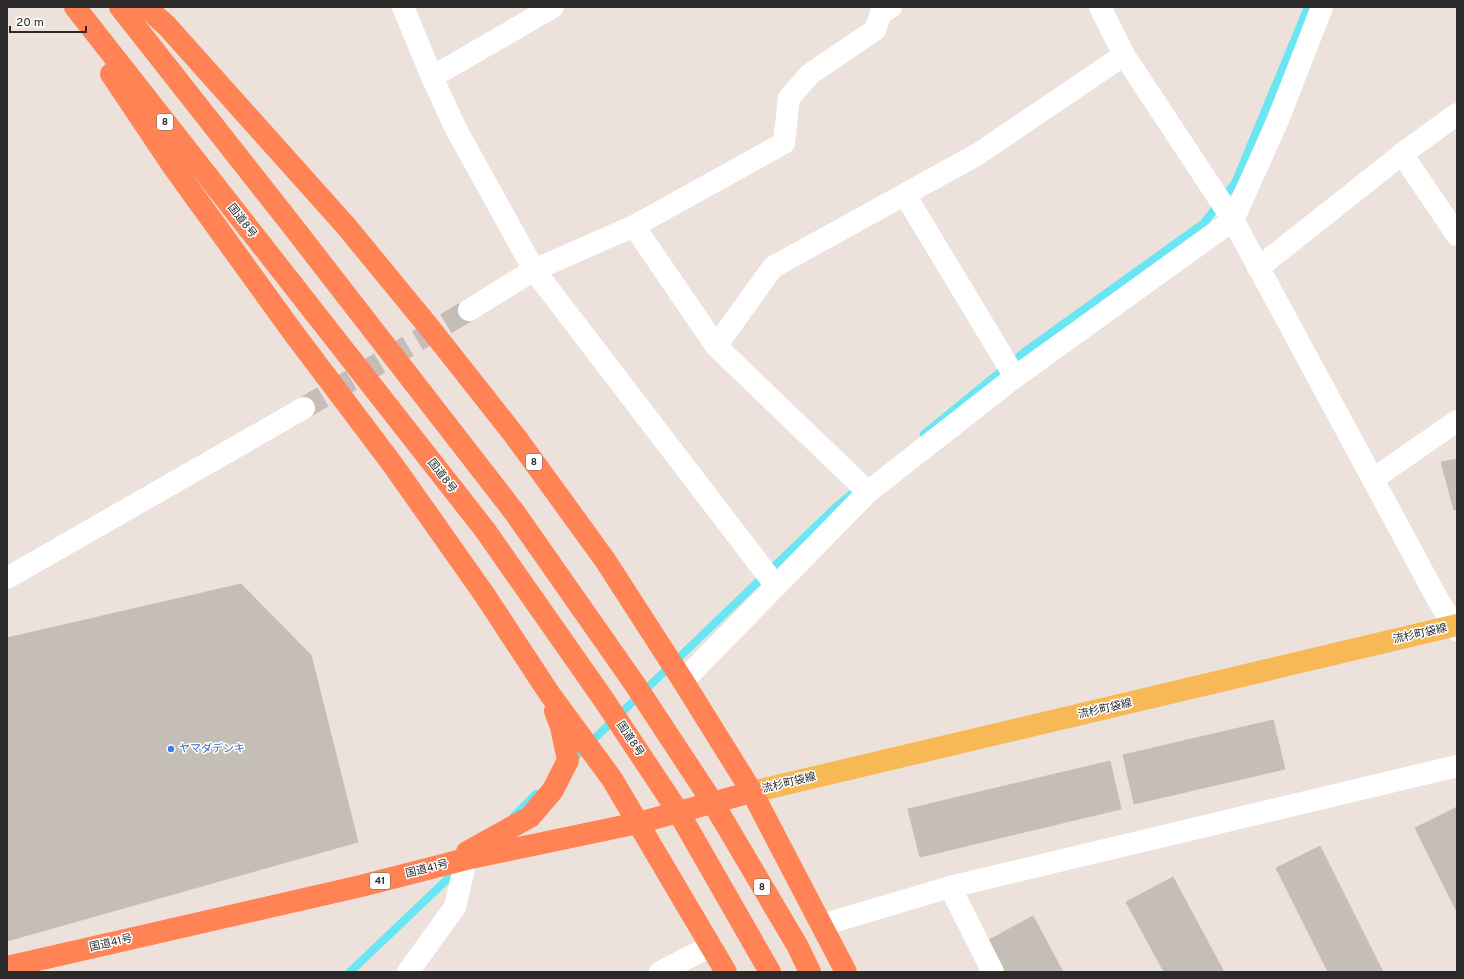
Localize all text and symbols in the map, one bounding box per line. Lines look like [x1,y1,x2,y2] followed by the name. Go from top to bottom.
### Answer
[10,8,86,34] scale bar
[16,15,44,31] text: 20 m
[157,114,173,130] road number: 8
[224,201,260,241] street label: 国道8号
[526,454,542,470] road number: 8
[424,456,460,496] street label: 国道8号
[1392,621,1448,647] street label: 流杉町袋線
[1077,696,1133,722] street label: 流杉町袋線
[613,719,647,759] street label: 国道8号
[179,742,245,756] place label: ヤマダデンキ
[166,744,176,754] marker: ヤマダデンキ
[761,770,817,796] street label: 流杉町袋線
[404,857,450,881] street label: 国道41号
[370,873,390,889] road number: 41
[754,879,770,895] road number: 8
[88,931,134,955] street label: 国道41号

